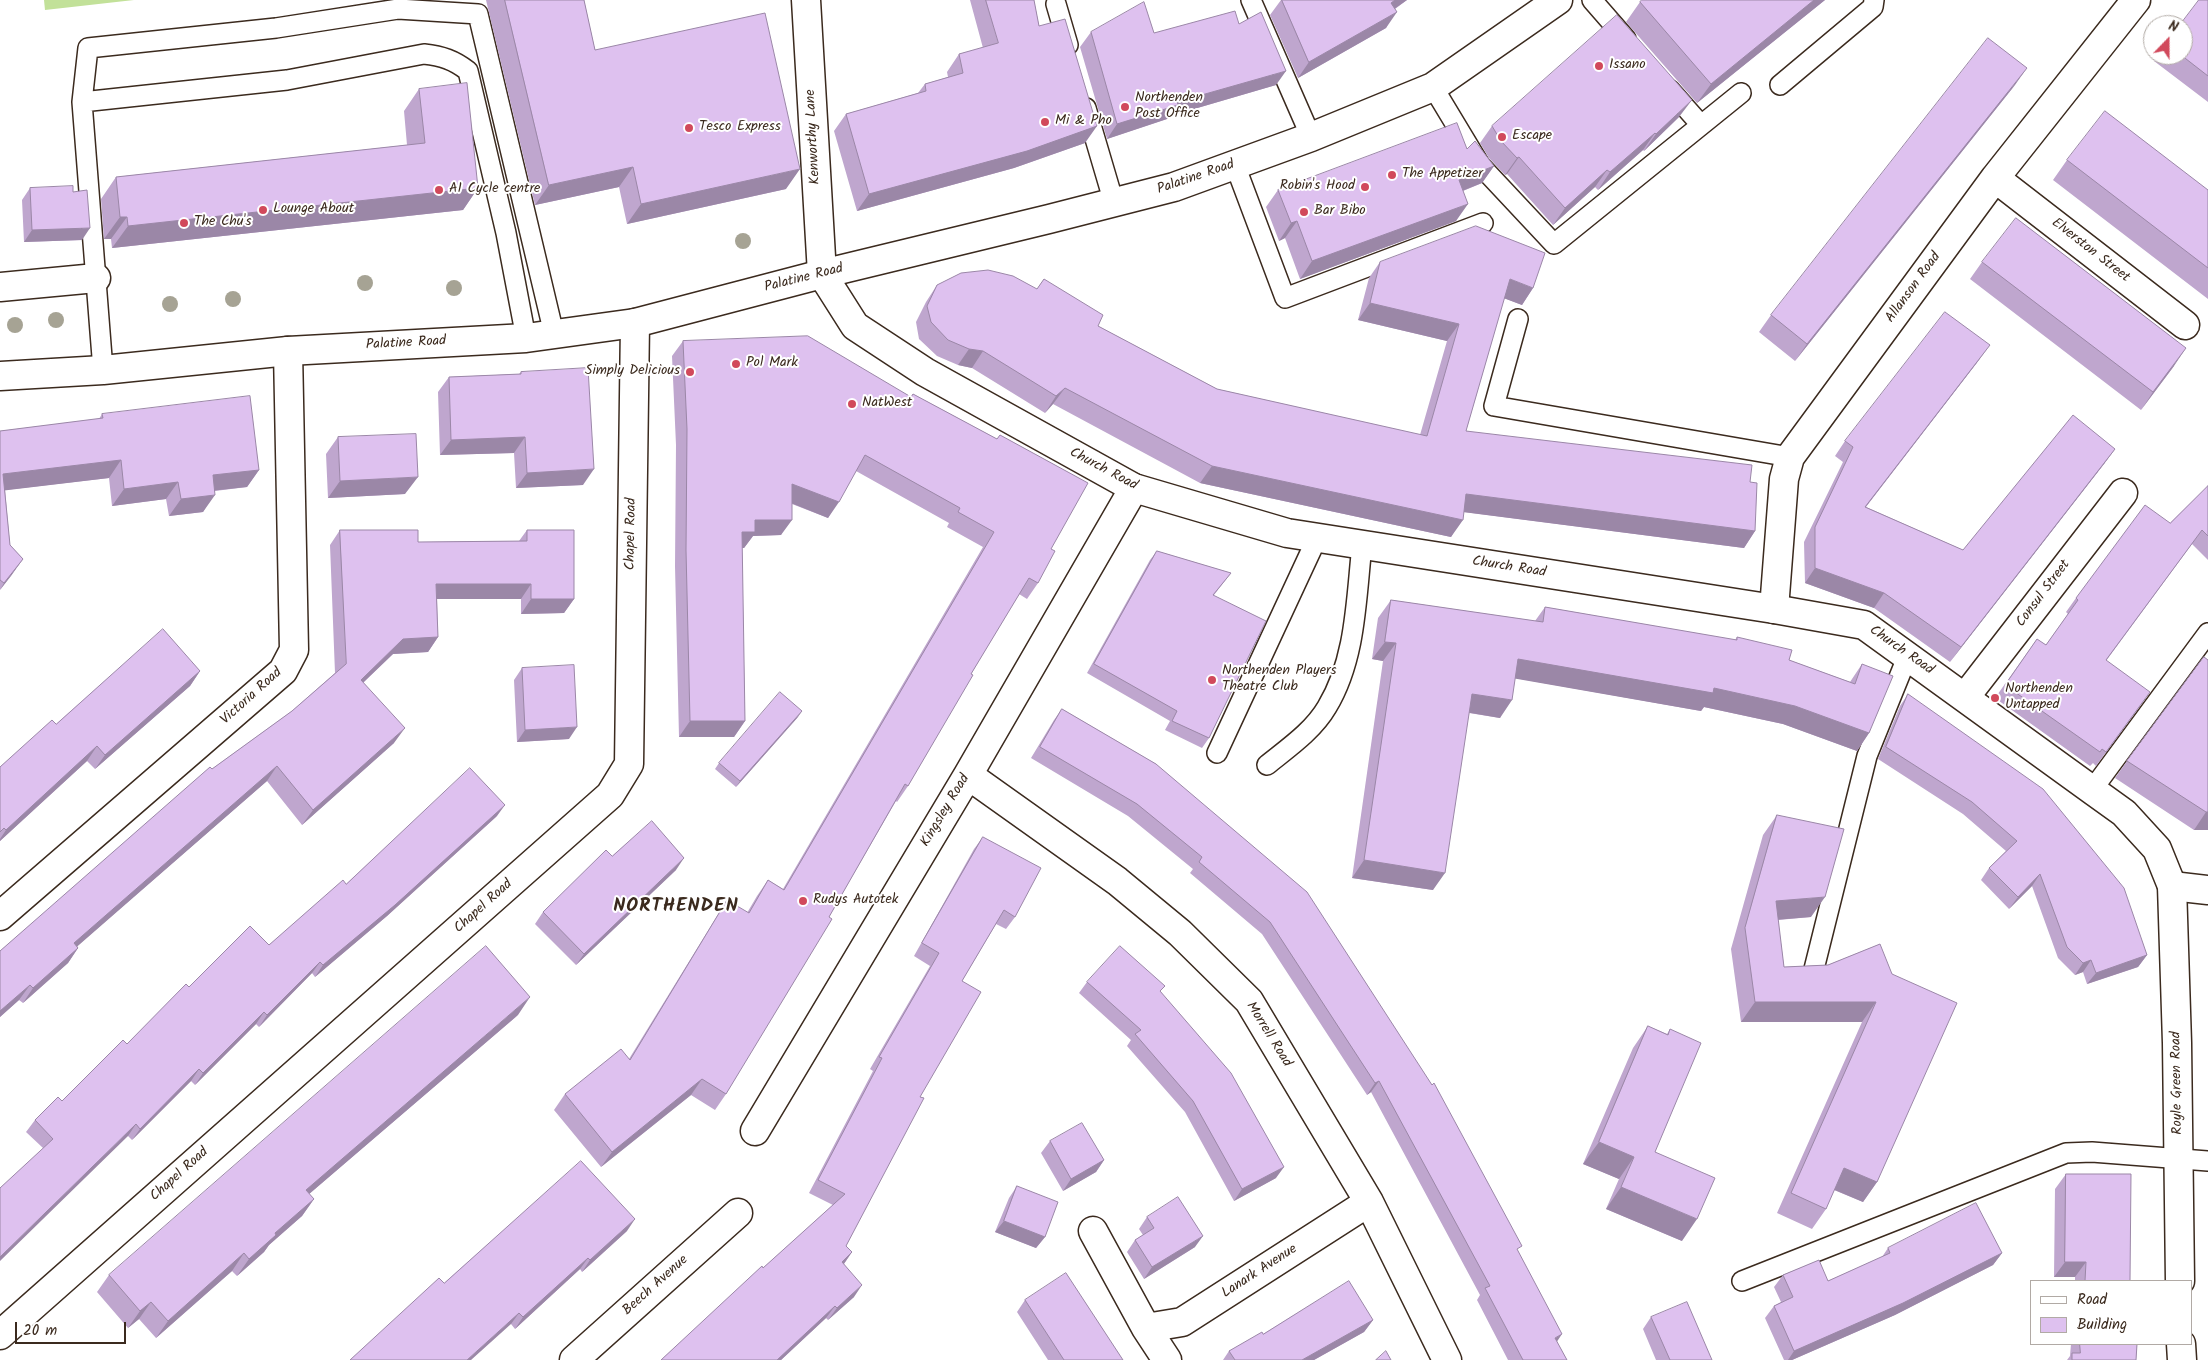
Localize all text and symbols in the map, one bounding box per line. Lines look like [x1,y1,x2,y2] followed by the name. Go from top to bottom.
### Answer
[2143,15,2193,65] north arrow
[2165,15,2181,39] text: N
[1609,58,1646,74] place label: Issano
[1593,60,1605,72] marker: Issano
[803,89,825,185] street label: Kenworthy Lane
[1135,91,1203,124] place label: Northenden Post Office
[1119,101,1131,113] marker: Northenden Post Office
[1055,114,1112,130] place label: Mi & Pho
[1039,116,1051,128] marker: Mi & Pho
[699,120,781,136] place label: Tesco Express
[683,122,695,134] marker: Tesco Express
[1512,129,1552,145] place label: Escape
[1496,131,1508,143] marker: Escape
[1155,157,1237,199] street label: Palatine Road
[1402,167,1483,183] place label: The Appetizer
[1386,169,1398,181] marker: The Appetizer
[1280,179,1355,195] place label: Robin's Hood
[1359,181,1371,193] marker: Robin's Hood
[449,182,540,198] place label: A1 Cycle centre
[433,184,445,196] marker: A1 Cycle centre
[273,202,354,218] place label: Lounge About
[257,204,269,216] marker: Lounge About
[1314,204,1366,220] place label: Bar Bibo
[1298,206,1310,218] marker: Bar Bibo
[194,215,252,231] place label: The Chu's
[2047,215,2133,287] street label: Elverston Street
[178,217,190,229] marker: The Chu's
[1883,250,1945,326] street label: Allanson Road
[763,261,845,297] street label: Palatine Road
[365,334,447,354] street label: Palatine Road
[746,356,798,372] place label: Pol Mark
[730,358,742,370] marker: Pol Mark
[585,364,680,380] place label: Simply Delicious
[684,366,696,378] marker: Simply Delicious
[862,396,912,412] place label: NatWest
[846,398,858,410] marker: NatWest
[1066,445,1140,495] street label: Church Road
[623,498,641,570] street label: Chapel Road
[1471,554,1547,582] street label: Church Road
[2013,557,2075,631] street label: Consul Street
[1866,623,1936,679] street label: Church Road
[1222,664,1337,696] place label: Northenden Players Theatre Club
[218,665,286,729] street label: Victoria Road
[1206,674,1218,686] marker: Northenden Players Theatre Club
[2005,682,2073,714] place label: Northenden Untapped
[1989,692,2001,704] marker: Northenden Untapped
[918,772,974,850] street label: Kingsley Road
[451,876,517,938] street label: Chapel Road
[813,893,898,909] place label: Rudys Autotek
[797,895,809,907] marker: Rudys Autotek
[612,897,740,919] district label: NORTHENDEN
[1241,999,1295,1071] street label: Morrell Road
[2169,1031,2187,1135] street label: Royle Green Road
[147,1144,213,1206] street label: Chapel Road
[1219,1241,1301,1303] street label: Lanark Avenue
[620,1252,692,1320] street label: Beech Avenue
[2030,1280,2193,1345] legend
[2077,1288,2107,1312] text: Road
[18,1312,129,1344] scale bar
[2077,1313,2127,1337] text: Building
[23,1319,57,1343] text: 20 m

